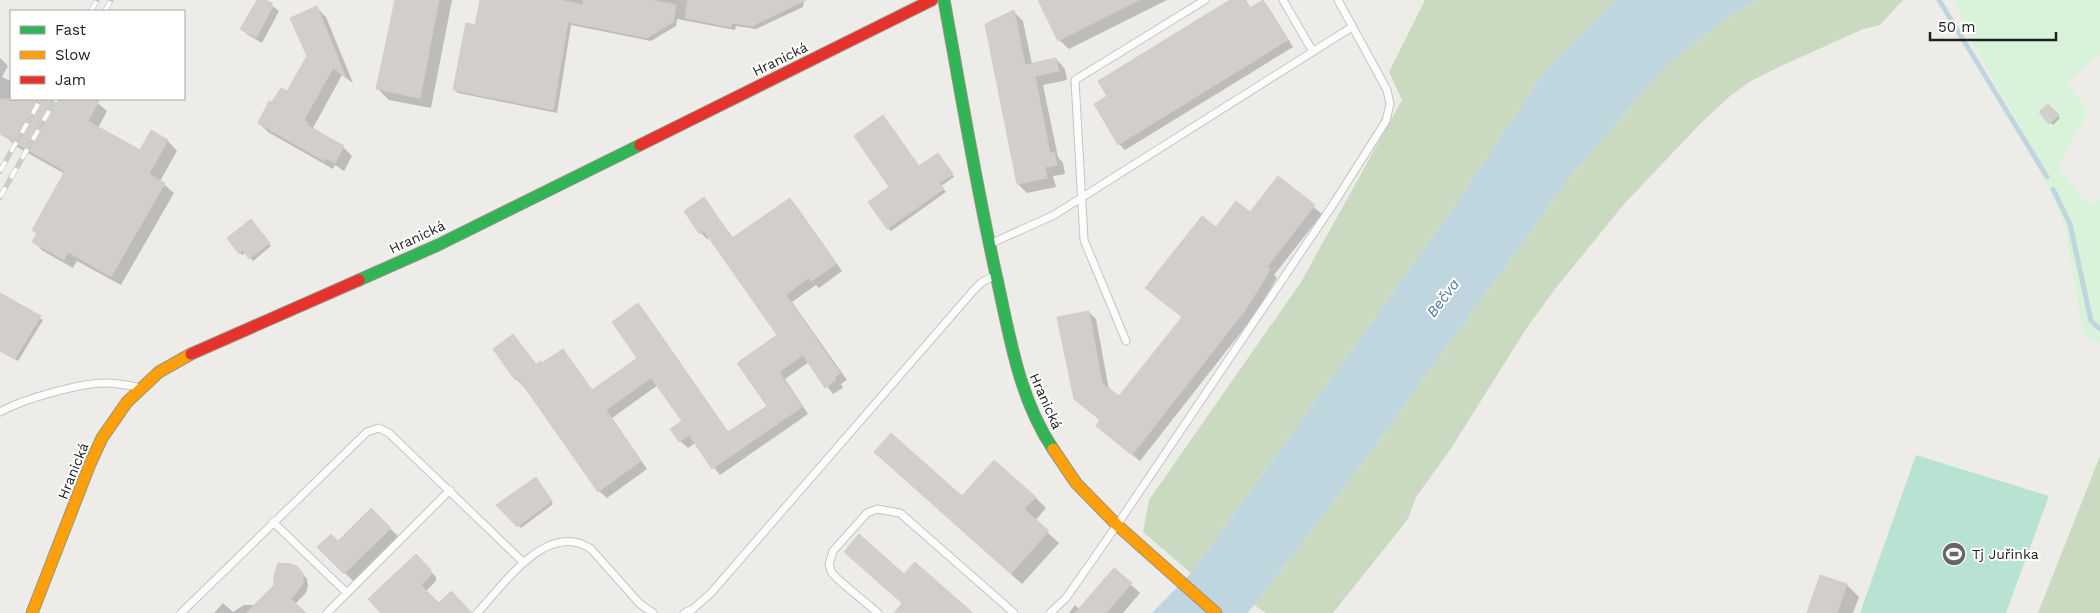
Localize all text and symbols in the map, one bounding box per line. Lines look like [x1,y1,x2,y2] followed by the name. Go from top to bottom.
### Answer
[10,10,185,100] legend
[1930,10,2056,42] scale bar
[1938,18,1975,36] text: 50 m
[55,21,87,39] text: Fast
[750,39,810,79] street label: Hranická
[55,46,91,64] text: Slow
[55,71,86,89] text: Jam
[387,217,447,257] street label: Hranická
[1423,275,1463,321] water label: Bečva
[1027,371,1065,432] street label: Hranická
[54,440,92,502] street label: Hranická
[1941,541,1967,567] sports icon: Tj Juřinka
[1972,546,2039,562] place label: Tj Juřinka

